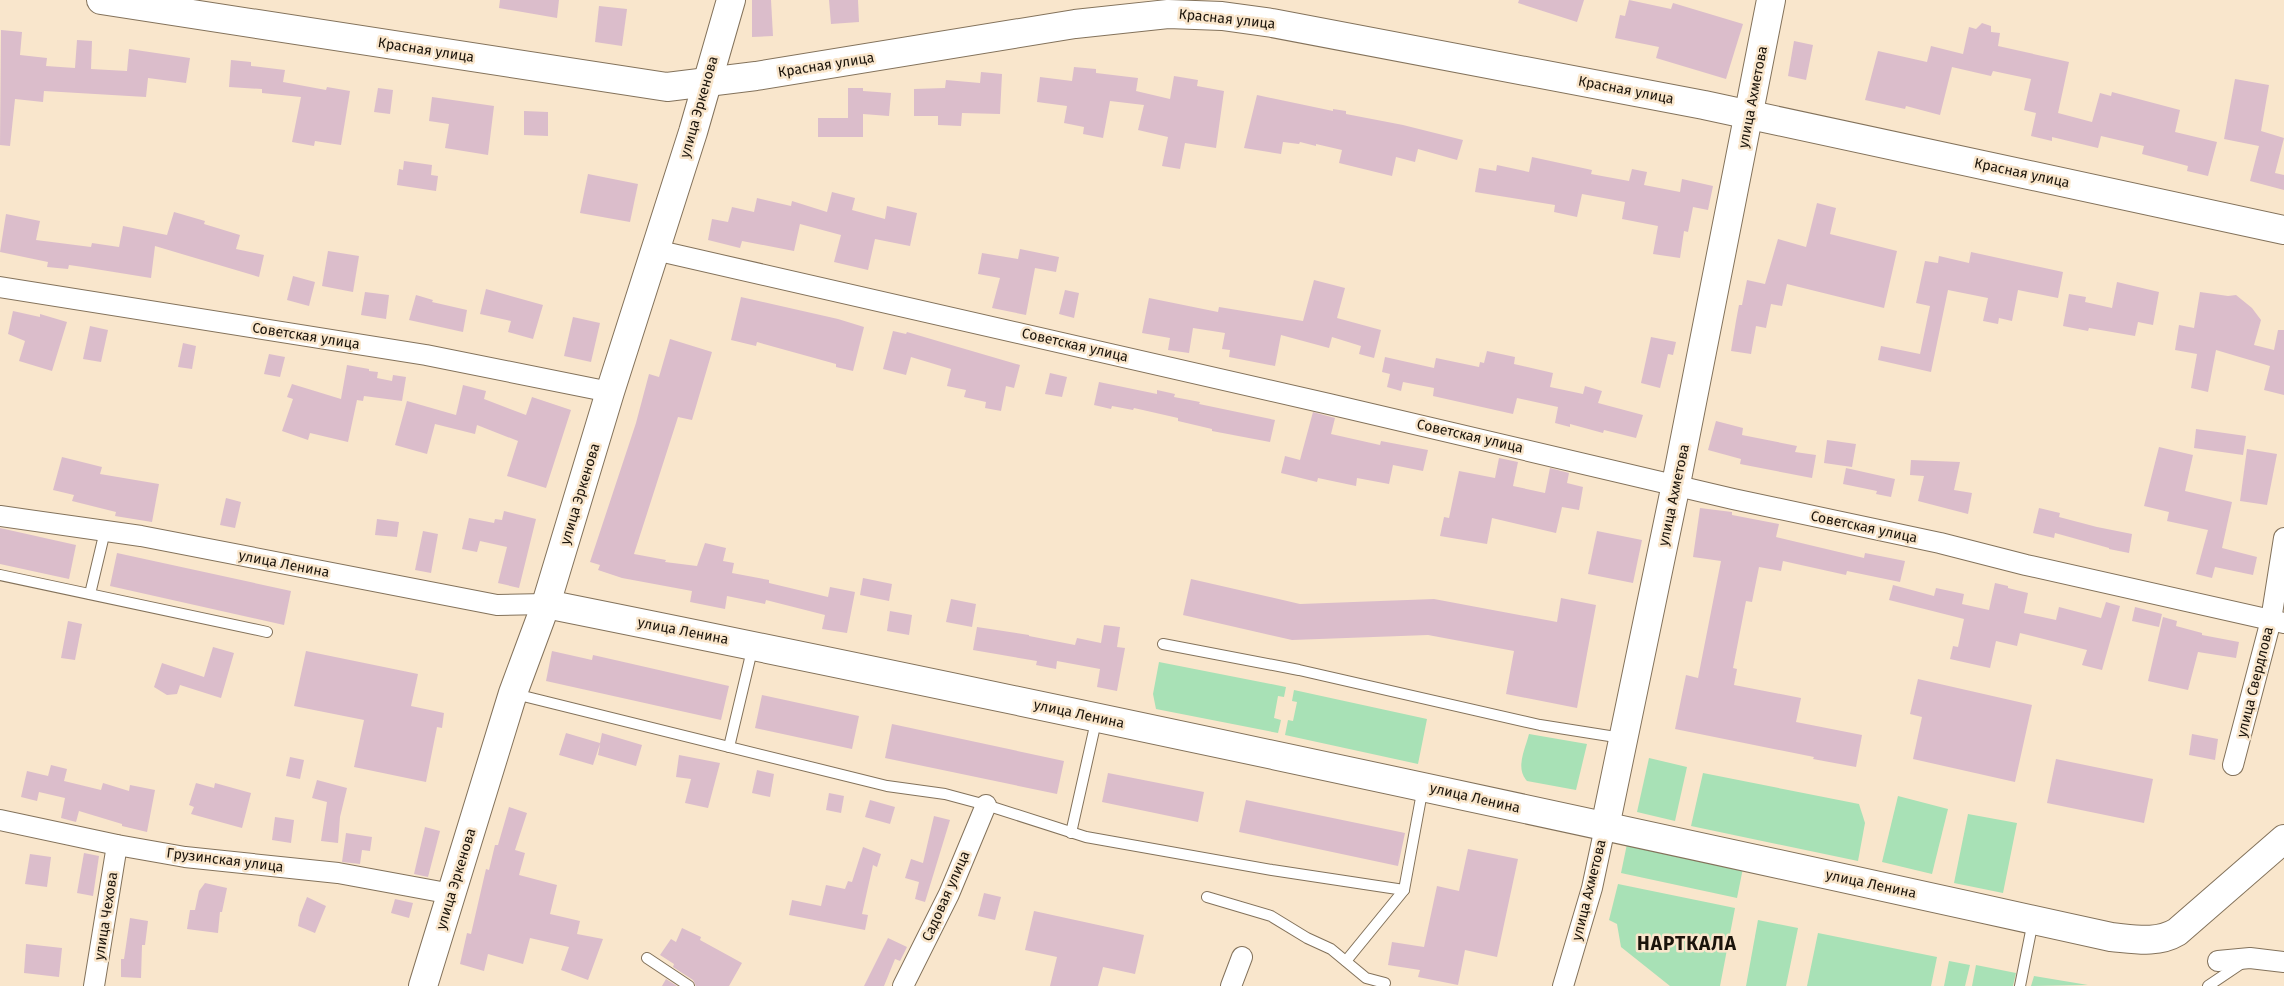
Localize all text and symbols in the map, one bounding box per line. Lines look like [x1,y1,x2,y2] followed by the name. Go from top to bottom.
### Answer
[1178,5,1276,33] street label: Красная улица
[377,34,475,66] street label: Красная улица
[1735,44,1771,150] street label: улица Ахметова
[777,49,875,81] street label: Красная улица
[676,54,722,160] street label: улица Эркенова
[1577,72,1675,108] street label: Красная улица
[1973,155,2071,191] street label: Красная улица
[251,319,361,353] street label: Советская улица
[1020,325,1130,365] street label: Советская улица
[1415,416,1525,456] street label: Советская улица
[556,441,604,547] street label: улица Эркенова
[1655,443,1693,547] street label: улица Ахметова
[1809,507,1919,547] street label: Советская улица
[237,547,331,581] street label: улица Ленина
[636,614,730,648] street label: улица Ленина
[2233,625,2277,739] street label: улица Свердлова
[1032,696,1126,732] street label: улица Ленина
[1428,779,1522,817] street label: улица Ленина
[432,826,480,932] street label: улица Эркенова
[1568,838,1610,942] street label: улица Ахметова
[166,844,284,876] street label: Грузинская улица
[918,848,974,944] street label: Садовая улица
[1824,866,1918,902] street label: улица Ленина
[91,871,121,961] street label: улица Чехова
[1637,932,1737,955] district label: НАРТКАЛА

